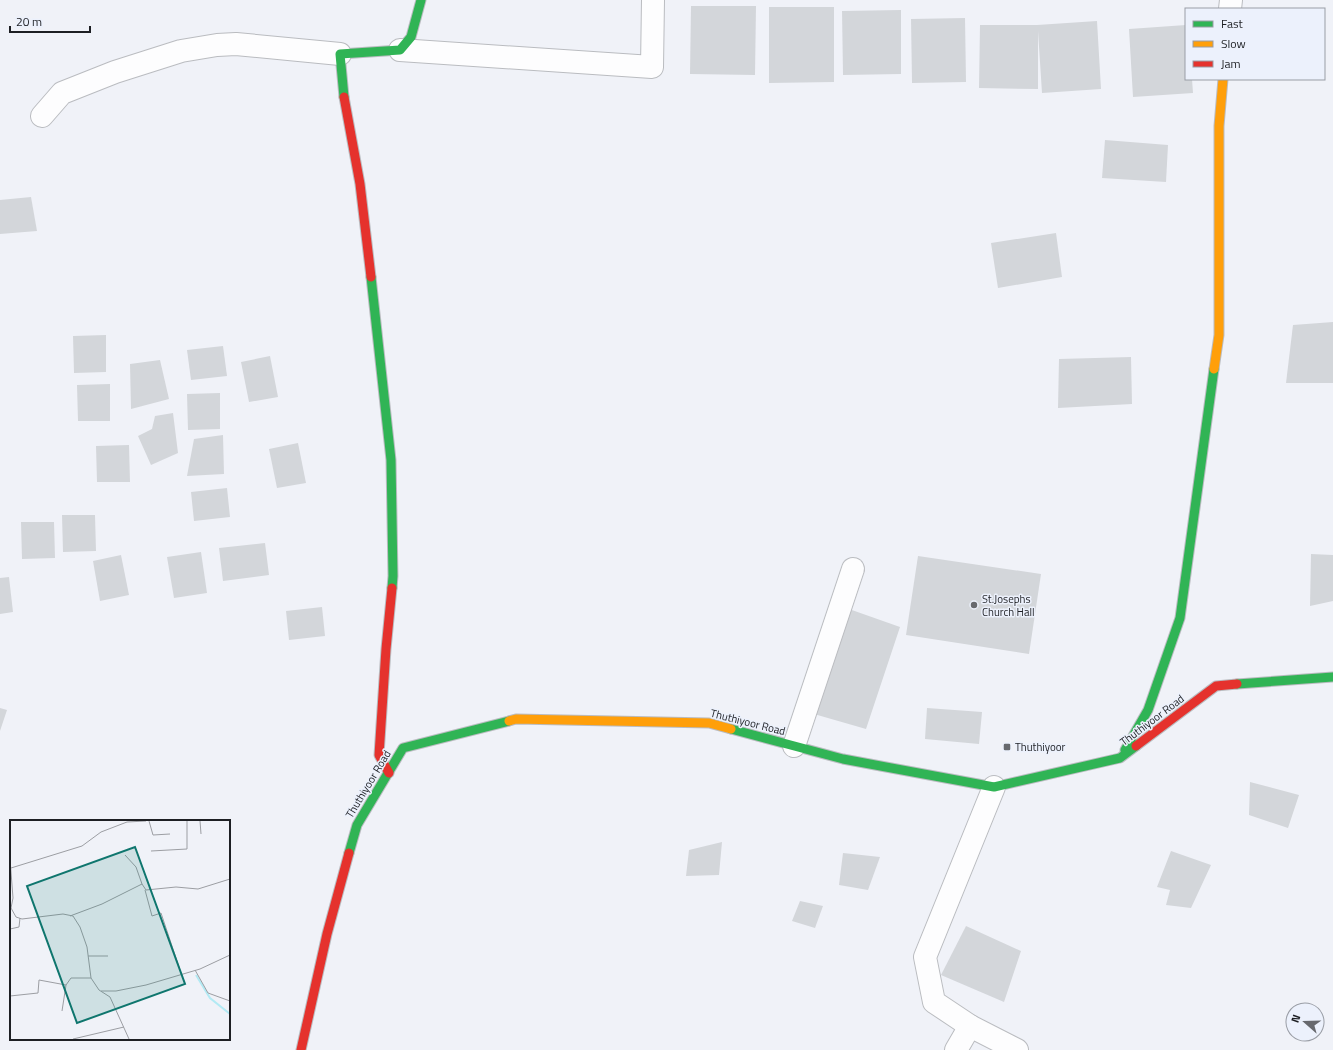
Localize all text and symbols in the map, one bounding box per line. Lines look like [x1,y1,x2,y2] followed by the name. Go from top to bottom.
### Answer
[10,8,90,34] scale bar
[1185,8,1325,80] legend
[16,12,42,31] text: 20 m
[1221,14,1244,33] text: Fast
[1221,34,1246,53] text: Slow
[1221,54,1241,73] text: Jam
[982,591,1035,620] place label: St.Josephs Church Hall
[969,600,979,610] marker: St.Josephs Church Hall
[1117,690,1188,749] street label: Thuthiyoor Road
[709,705,787,739] street label: Thuthiyoor Road
[1015,739,1066,755] place label: Thuthiyoor
[1002,742,1012,752] marker: Thuthiyoor
[341,747,395,821] street label: Thuthiyoor Road
[10,820,230,1040] inset map
[1285,1002,1325,1042] north arrow
[1287,1012,1304,1025] text: N

